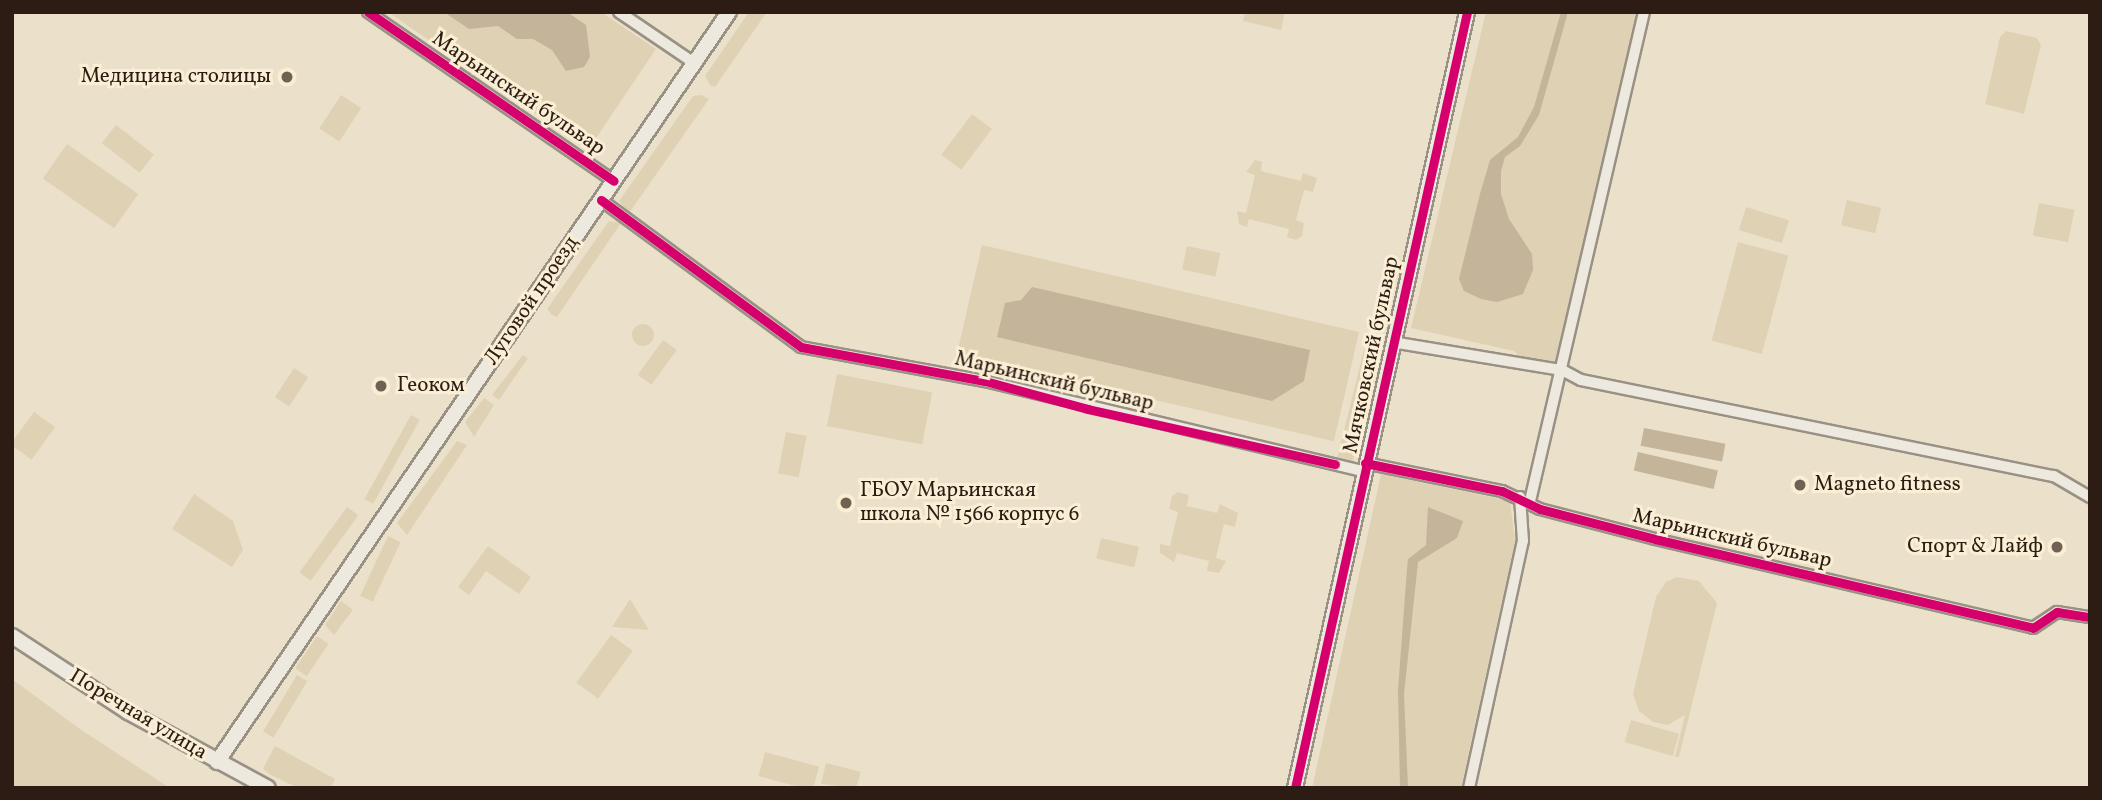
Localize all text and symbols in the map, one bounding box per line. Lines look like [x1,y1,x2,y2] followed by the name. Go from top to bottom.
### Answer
[427,27,609,161] street label: Марьинский бульвар
[81,64,271,90] place label: Медицина столицы
[277,67,297,87] marker: Медицина столицы
[480,232,584,370] street label: Луговой проезд
[1339,254,1405,456] street label: Мячковский бульвар
[952,347,1156,417] street label: Марьинский бульвар
[397,373,465,399] place label: Геоком
[371,376,391,396] marker: Геоком
[1814,472,1961,498] place label: Magneto fitness
[1792,477,1808,493] marker: Magneto fitness
[860,478,1079,528] place label: ГБОУ Марьинская школа № 1566 корпус 6
[838,495,854,511] marker: ГБОУ Марьинская школа № 1566 корпус 6
[1630,504,1834,574] street label: Марьинский бульвар
[1907,534,2043,560] place label: Спорт & Лайф
[2049,539,2065,555] marker: Спорт & Лайф
[64,664,212,766] street label: Поречная улица

